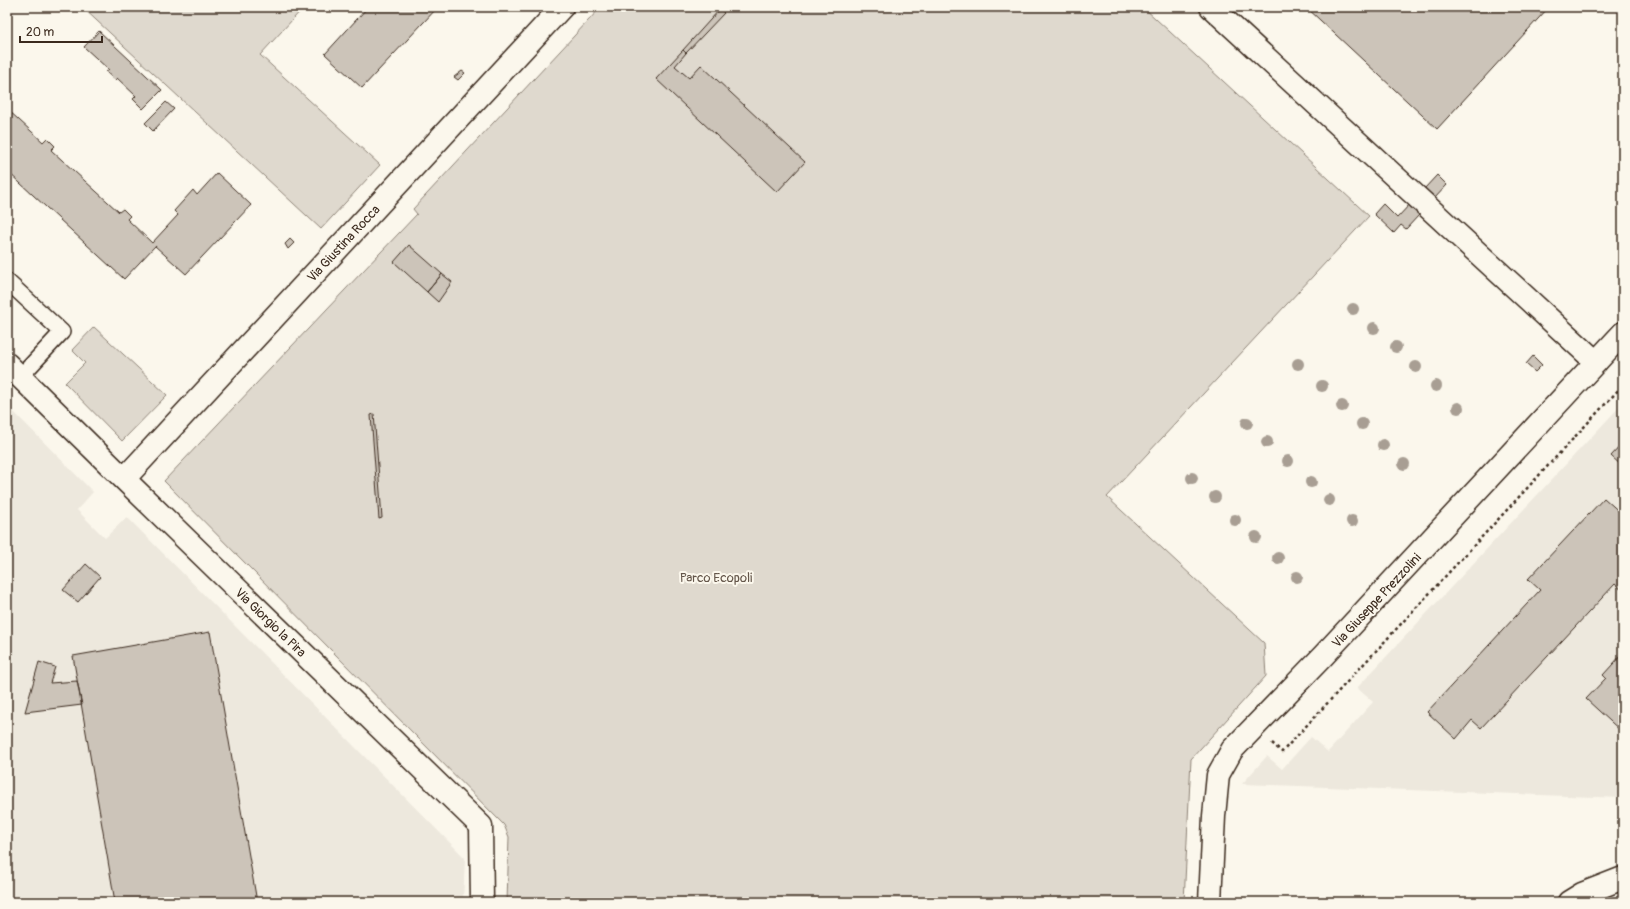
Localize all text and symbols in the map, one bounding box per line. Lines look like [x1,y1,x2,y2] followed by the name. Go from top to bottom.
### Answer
[20,18,102,44] scale bar
[26,25,55,40] text: 20 m
[304,202,384,286] street label: Via Giustina Rocca
[1329,550,1425,651] street label: Via Giuseppe Prezzolini
[680,570,752,586] park label: Parco Ecopoli
[232,585,309,661] street label: Via Giorgio la Pira

